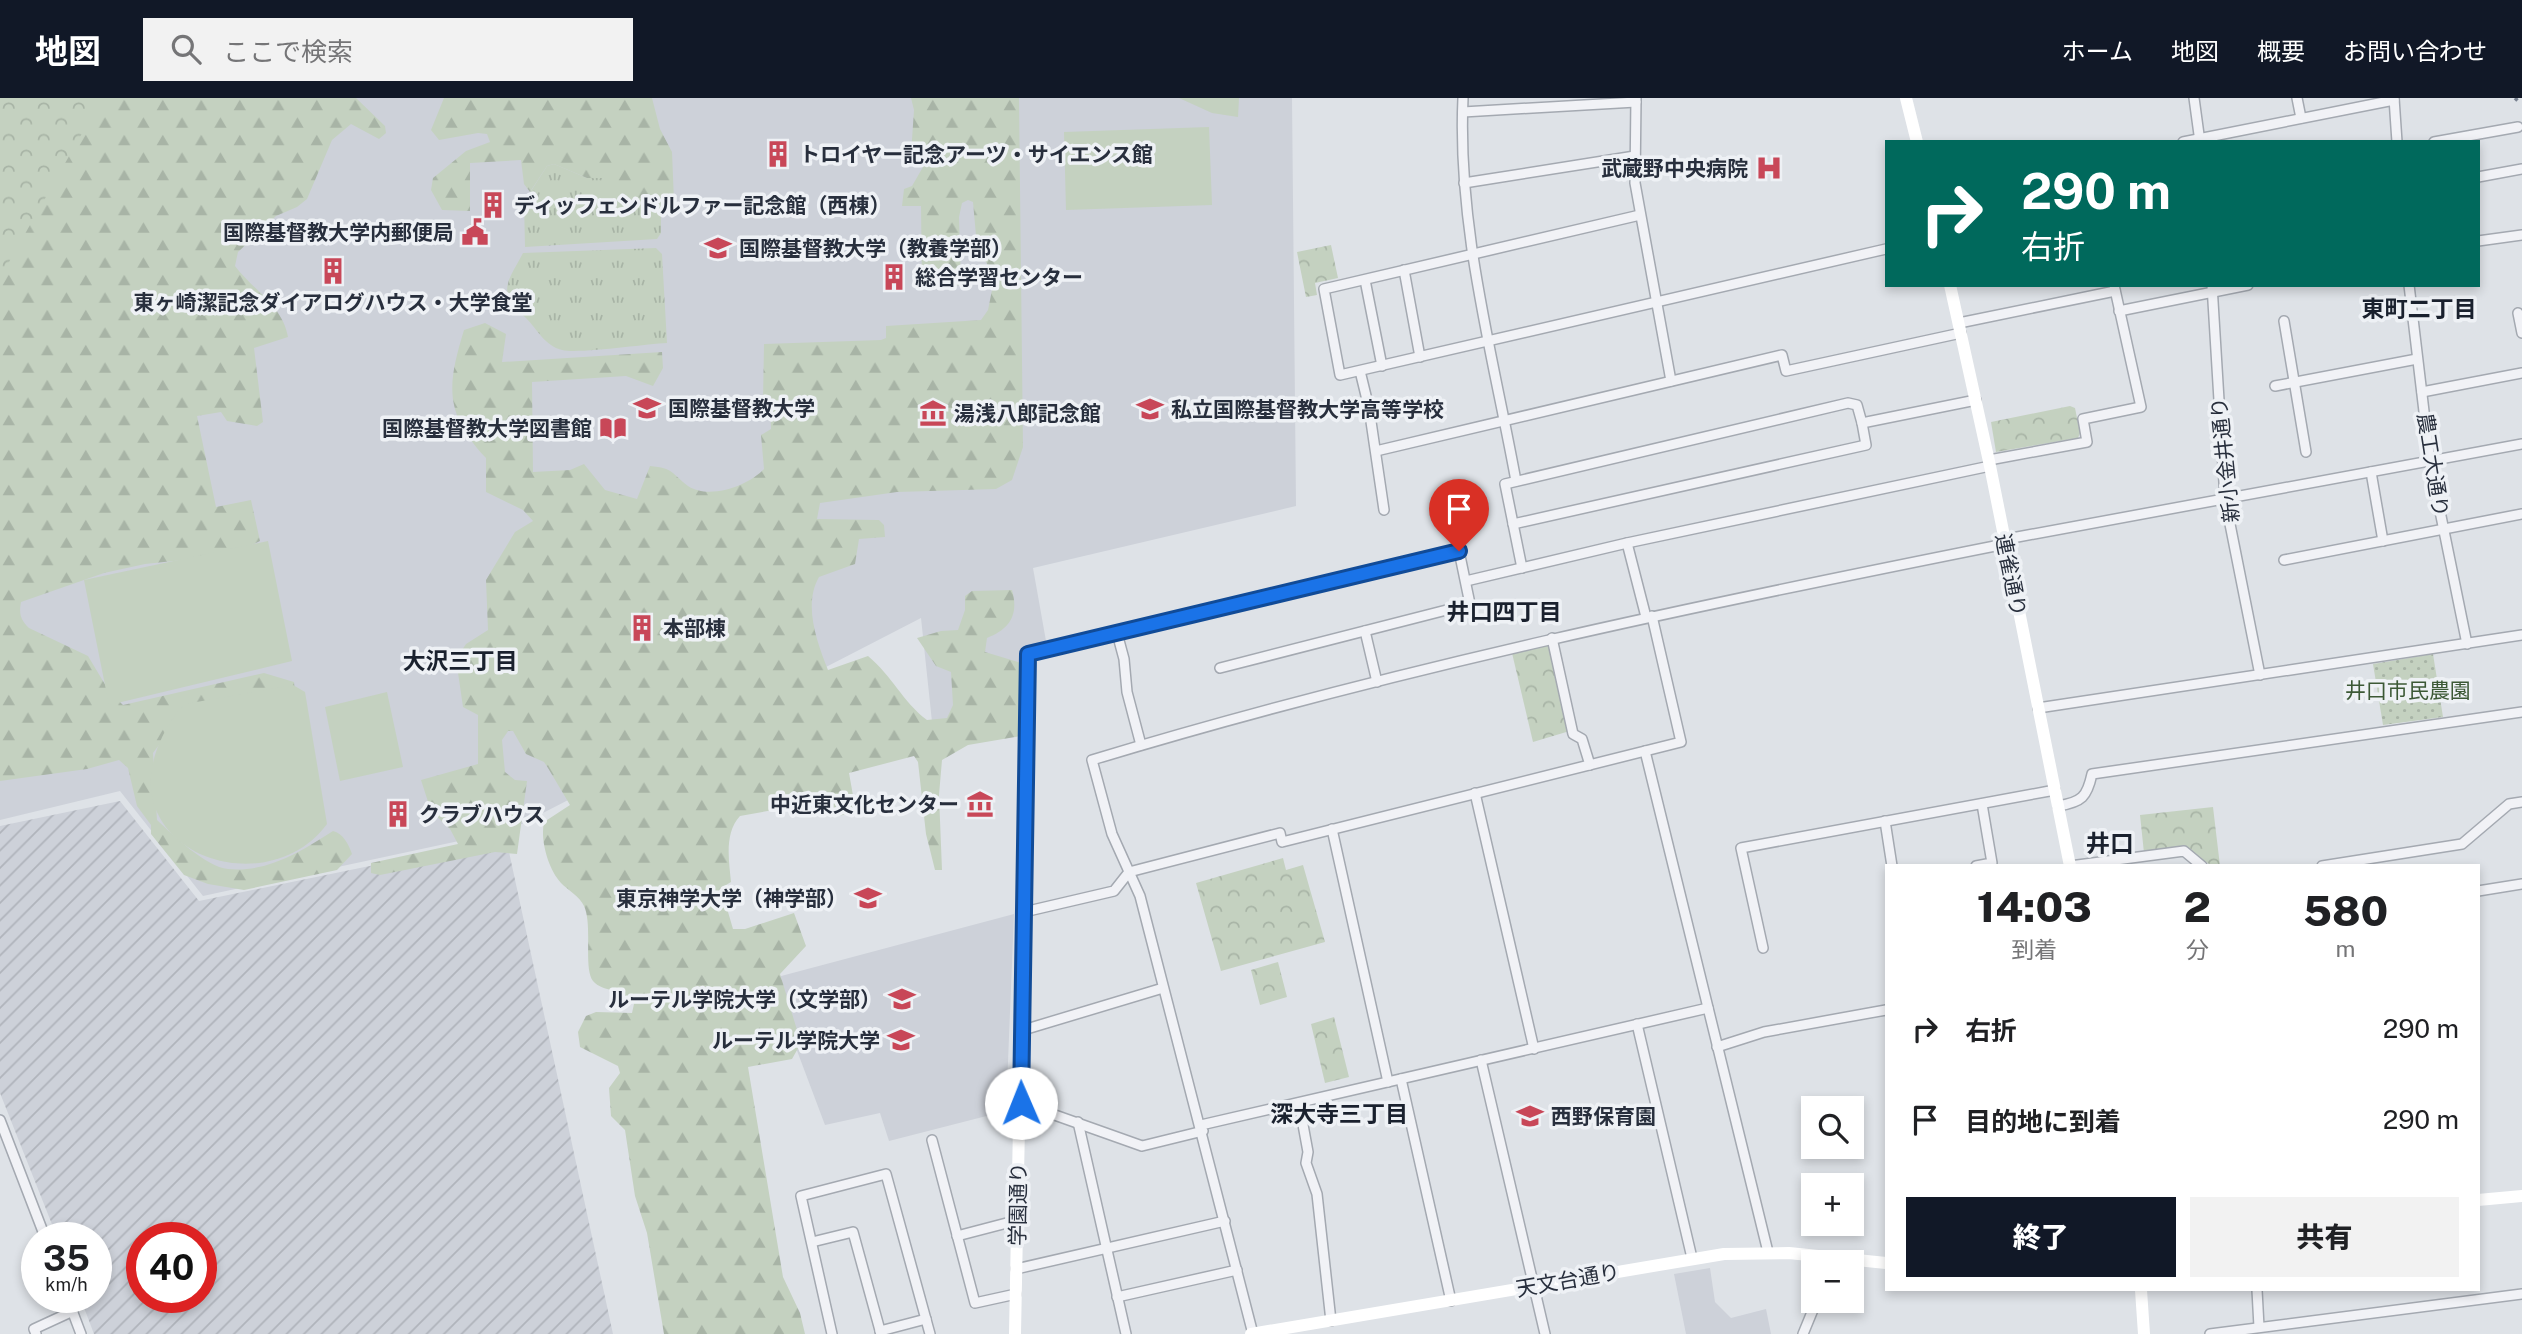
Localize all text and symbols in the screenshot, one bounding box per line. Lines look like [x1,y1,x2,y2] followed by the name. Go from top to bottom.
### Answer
[143,18,633,81] search box
[167,30,205,68] icon: search
[35,32,101,70] text: 地図
[223,36,353,67] text: ここで検索
[2062,37,2133,65] text: ホーム
[2171,37,2219,65] text: 地図
[2257,37,2305,65] text: 概要
[2343,37,2487,65] text: お問い合わせ
[763,139,793,169] building icon: トロイヤー記念アーツ・サイエンス館
[799,142,1153,167] place label: トロイヤー記念アーツ・サイエンス館
[1754,153,1784,183] hospital icon: 武蔵野中央病院
[1601,156,1748,181] place label: 武蔵野中央病院
[2021,162,2171,220] text: 290 m
[1906,168,1997,259] icon: right
[478,190,508,220] building icon: ディッフェンドルファー記念館（西棟）
[514,193,891,218] place label: ディッフェンドルファー記念館（西棟）
[460,217,490,247] public building icon: 国際基督教大学内郵便局
[223,220,454,245] place label: 国際基督教大学内郵便局
[2021,228,2085,265] text: 右折
[703,233,733,263] school or university icon: 国際基督教大学（教養学部）
[739,236,1012,261] place label: 国際基督教大学（教養学部）
[318,256,348,286] building icon: 東ヶ崎潔記念ダイアログハウス・大学食堂
[879,262,909,292] building icon: 総合学習センター
[915,265,1083,290] place label: 総合学習センター
[134,290,533,315] place label: 東ヶ崎潔記念ダイアログハウス・大学食堂
[2362,295,2477,322] district label: 東町二丁目
[632,393,662,423] school or university icon: 国際基督教大学
[1135,394,1165,424] school or university icon: 私立国際基督教大学高等学校
[668,396,815,421] place label: 国際基督教大学
[2206,396,2244,524] street label: 新小金井通り
[1171,397,1444,422] place label: 私立国際基督教大学高等学校
[918,398,948,428] museum icon: 湯浅八郎記念館
[954,401,1101,426] place label: 湯浅八郎記念館
[2412,411,2454,519] street label: 農工大通り
[598,413,628,443] library icon: 国際基督教大学図書館
[382,416,592,441] place label: 国際基督教大学図書館
[1429,479,1489,551] pin
[1440,490,1478,528] icon: arrive
[1991,531,2031,619] street label: 連雀通り
[1447,598,1562,625] district label: 井口四丁目
[627,613,657,643] building icon: 本部棟
[663,616,726,641] place label: 本部棟
[403,647,518,674] district label: 大沢三丁目
[2345,678,2471,703] park label: 井口市民農園
[965,789,995,819] museum icon: 中近東文化センター
[770,792,959,817] place label: 中近東文化センター
[383,799,413,829] building icon: クラブハウス
[419,802,545,827] place label: クラブハウス
[2086,829,2134,857] district label: 井口
[1977,882,2092,931] text: 14:03
[2184,882,2211,931] text: 2
[853,883,883,913] school or university icon: 東京神学大学（神学部）
[616,886,847,911] place label: 東京神学大学（神学部）
[2303,886,2388,935] text: 580
[2336,935,2355,962] text: m
[2011,936,2057,963] text: 到着
[2186,936,2209,963] text: 分
[887,984,917,1014] school or university icon: ルーテル学院大学（文学部）
[608,987,881,1012] place label: ルーテル学院大学（文学部）
[1906,1010,1944,1048] icon: right
[2383,1013,2459,1044] text: 290 m
[1965,1015,2017,1046] text: 右折
[886,1025,916,1055] school or university icon: ルーテル学院大学
[712,1028,880,1053] place label: ルーテル学院大学
[984,1066,1058,1140] position arrow
[1801,1096,1864,1313] map controls
[1801,1096,1864,1159] button: search
[1270,1100,1408,1127] district label: 深大寺三丁目
[1515,1101,1545,1131] school or university icon: 西野保育園
[1906,1101,1944,1139] icon: arrive
[1551,1104,1656,1129] place label: 西野保育園
[2383,1104,2459,1135] text: 290 m
[1965,1106,2121,1137] text: 目的地に到着
[1005,1162,1031,1246] street label: 学園通り
[1801,1173,1864,1236] button: +
[1906,1197,2176,1277] button: 終了
[2190,1197,2459,1277] button: 共有
[126,1222,217,1313] speed limit sign: 40
[43,1238,90,1279] text: 35
[1801,1250,1864,1313] button: −
[1514,1259,1622,1301] street label: 天文台通り
[45,1274,88,1295] text: km/h

